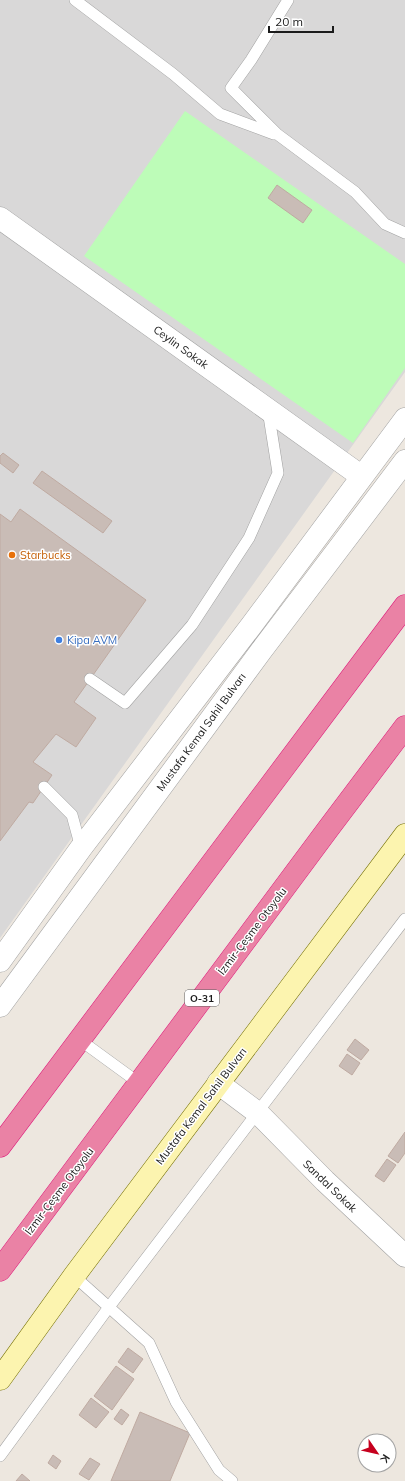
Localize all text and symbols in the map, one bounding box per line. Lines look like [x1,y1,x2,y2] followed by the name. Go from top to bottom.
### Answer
[269,8,333,34] scale bar
[275,14,303,29] text: 20 m
[151,322,211,372] street label: Ceylin Sokak
[20,548,71,562] place label: Starbucks
[7,550,17,560] marker: Starbucks
[67,633,117,647] place label: Kipa AVM
[54,635,64,645] marker: Kipa AVM
[153,670,249,794] street label: Mustafa Kemal Sahil Bulvarı
[215,885,289,977] street label: İzmir-Çeşme Otoyolu
[185,990,219,1006] road number: O-31
[152,1045,250,1167] street label: Mustafa Kemal Sahil Bulvarı
[22,1145,96,1237] street label: İzmir-Çeşme Otoyolu
[300,1157,360,1215] street label: Sandal Sokak
[357,1433,397,1473] north arrow
[377,1452,393,1466] text: K

